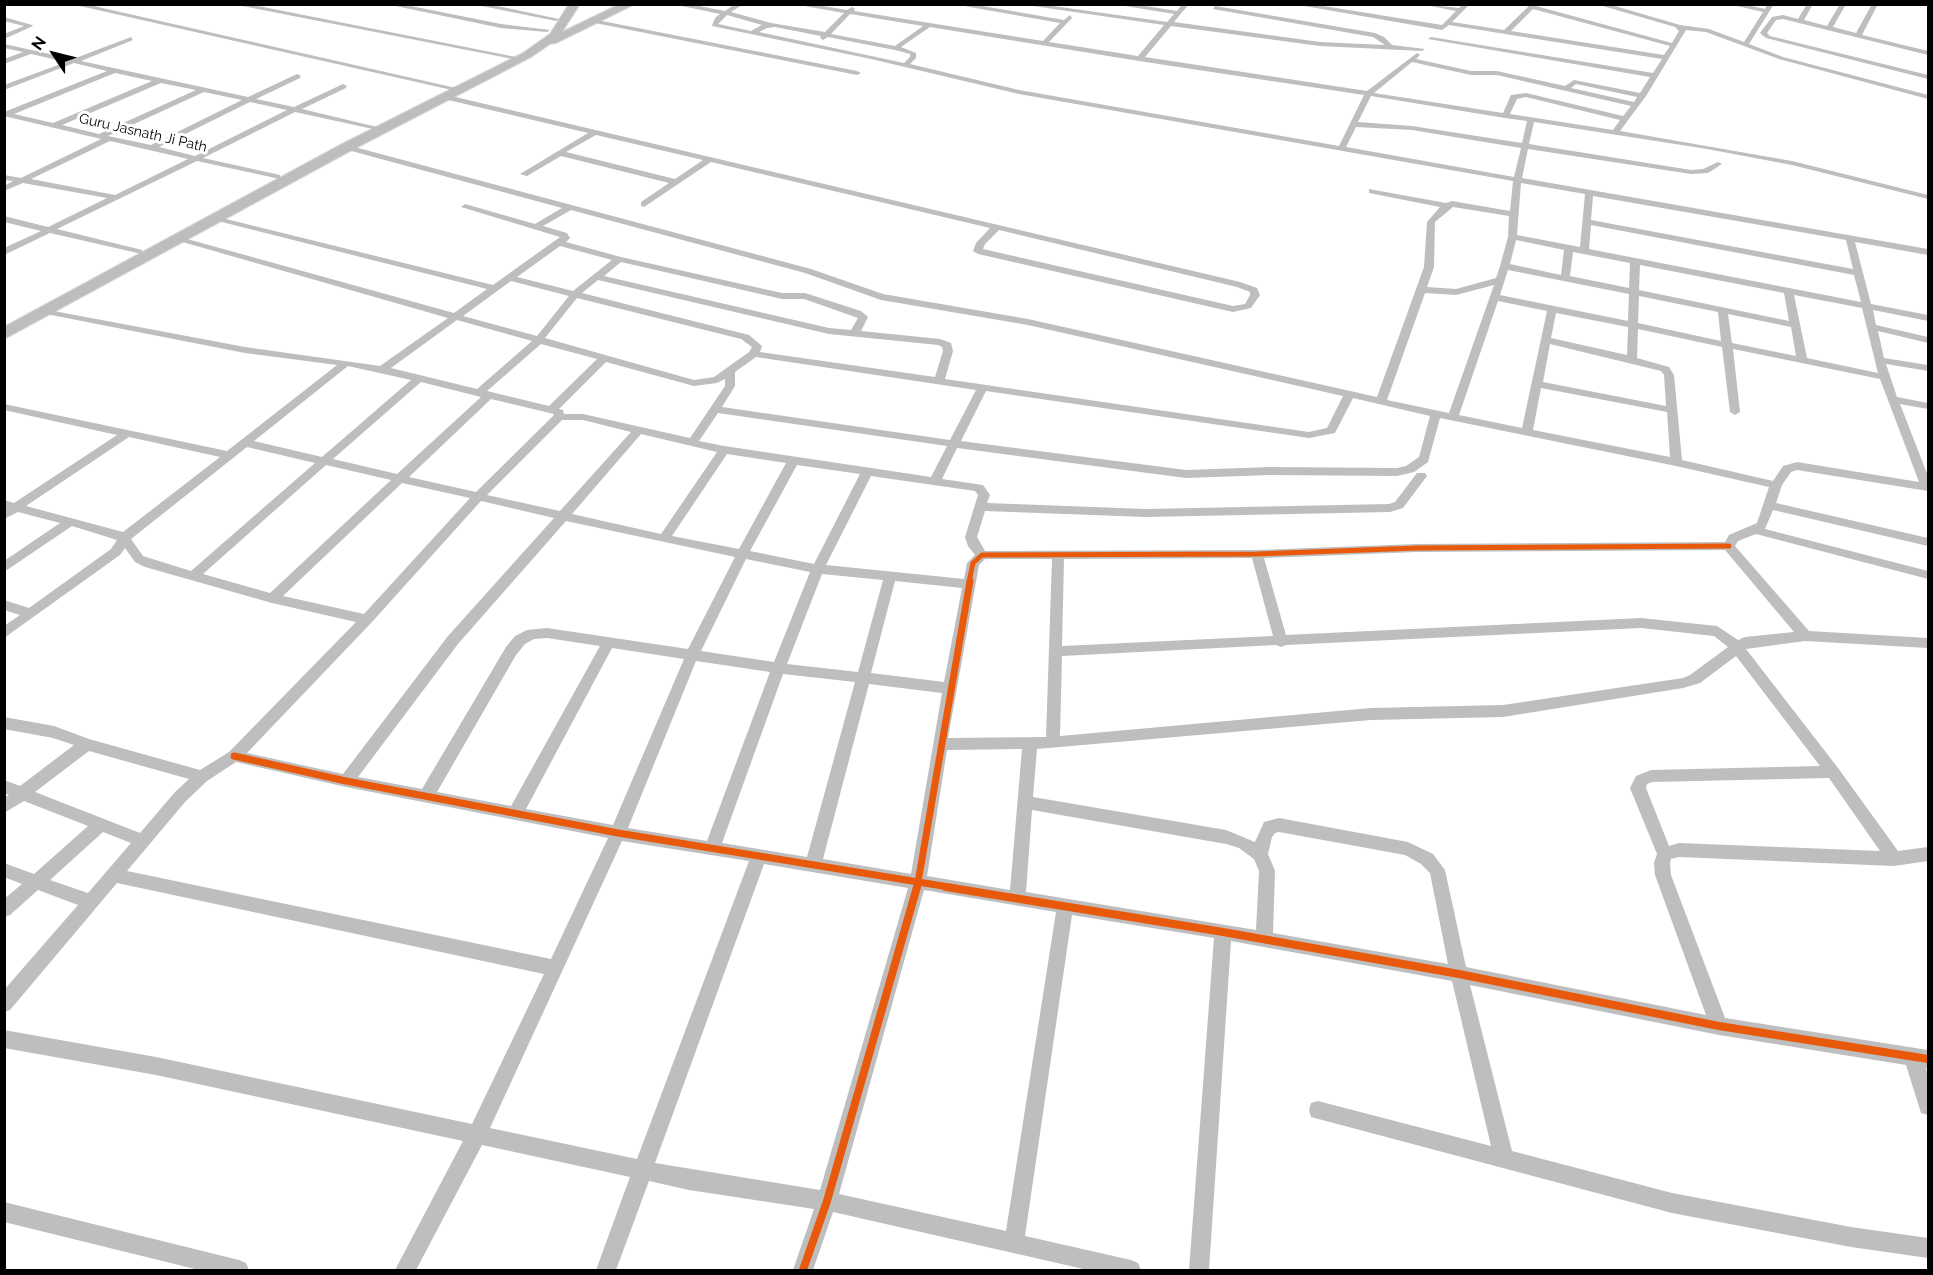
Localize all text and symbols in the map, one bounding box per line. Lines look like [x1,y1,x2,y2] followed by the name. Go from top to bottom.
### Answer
[24,24,84,84] north arrow
[28,33,50,54] text: N
[77,110,209,156] street label: Guru Jasnath Ji Path

